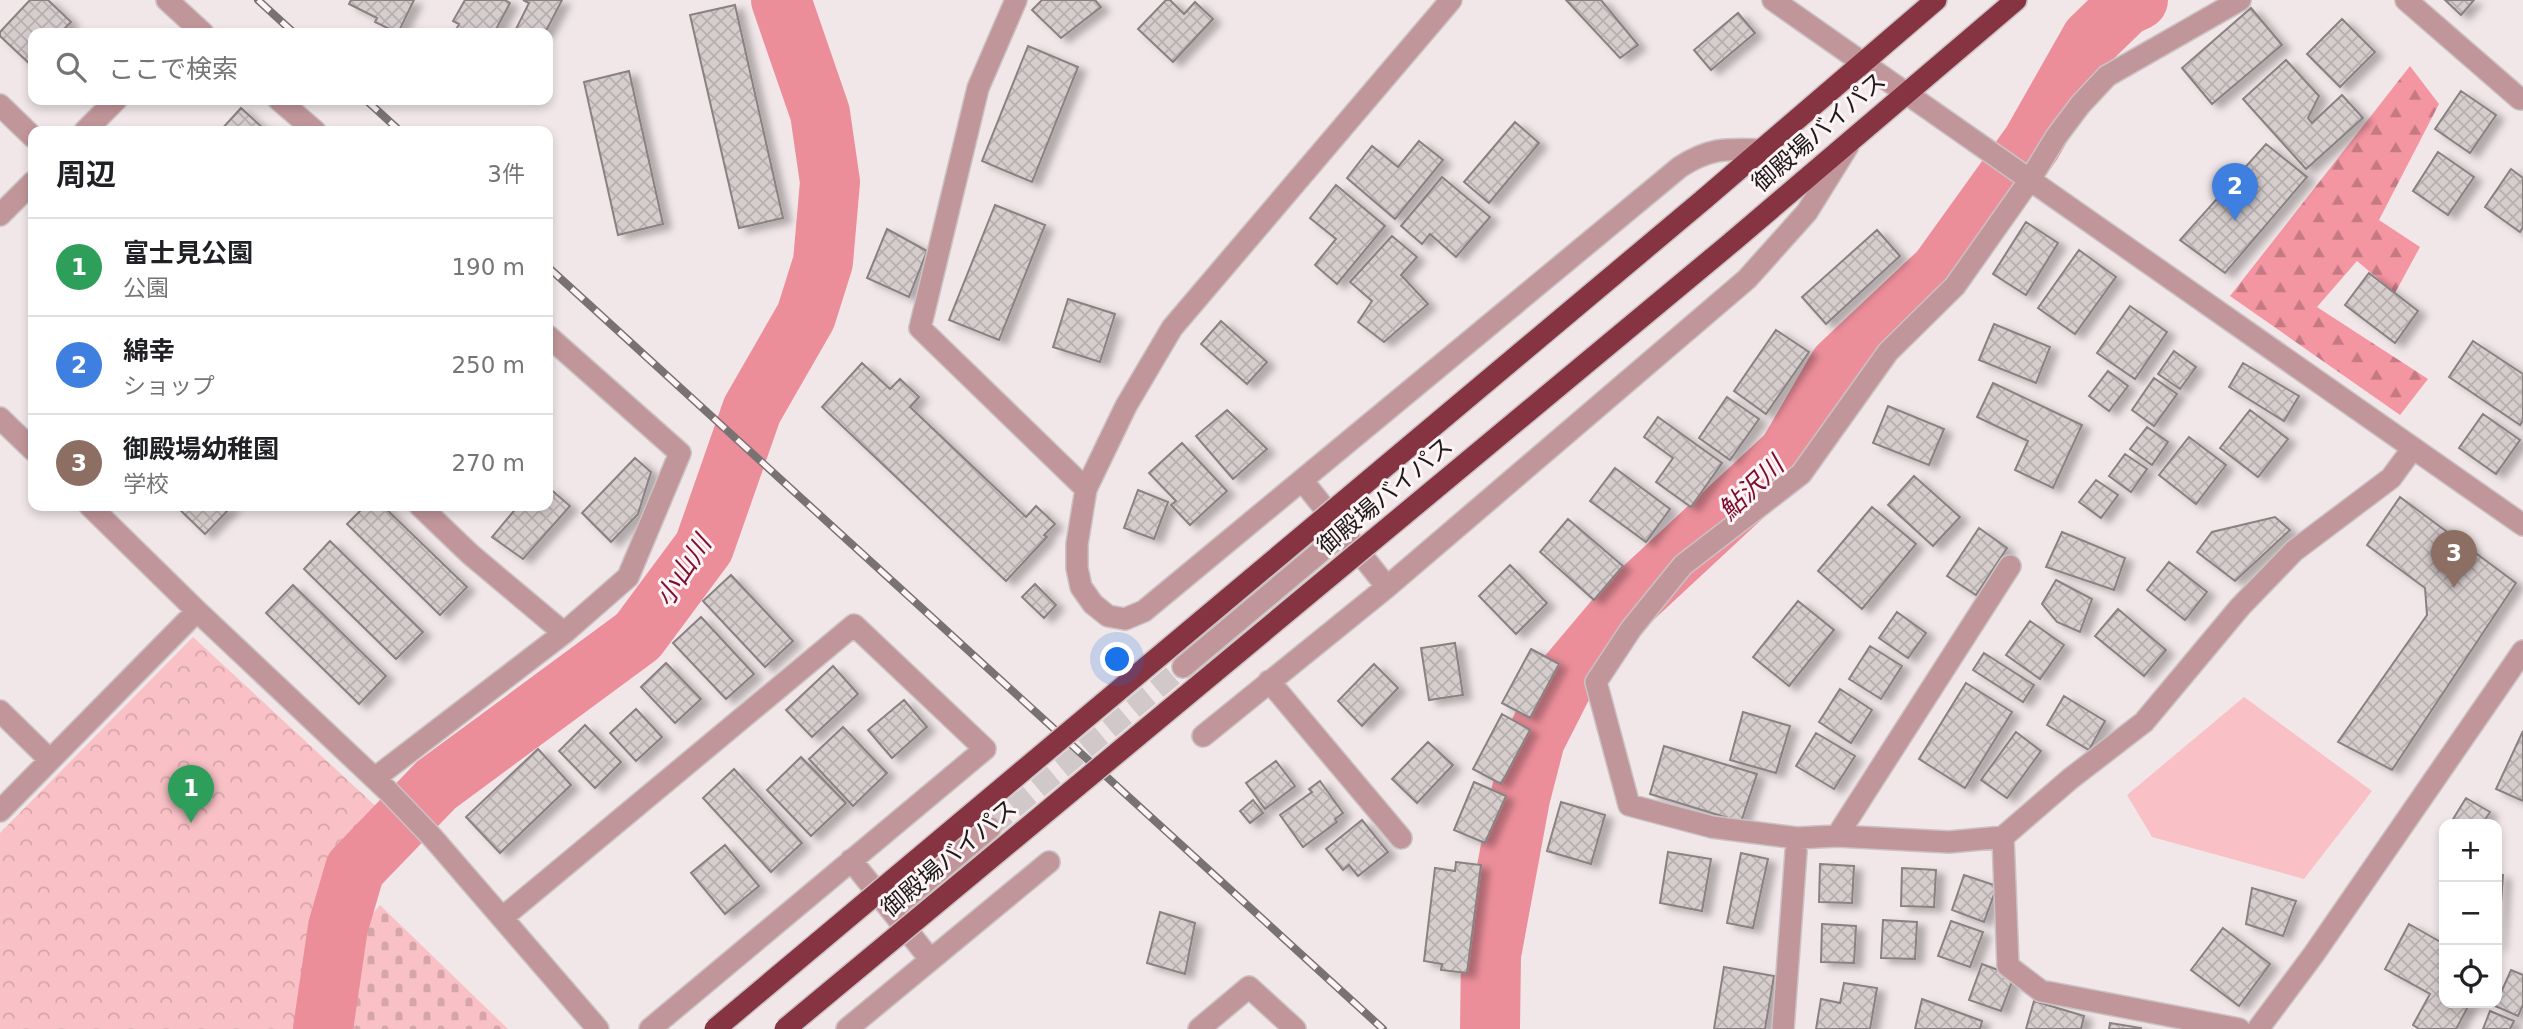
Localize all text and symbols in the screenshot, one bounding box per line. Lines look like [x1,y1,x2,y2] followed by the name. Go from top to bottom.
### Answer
[28,28,553,105] search box
[52,48,90,86] icon: search
[108,54,238,84] text: ここで検索
[1747,66,1891,198] street label: 御殿場バイパス
[56,157,116,192] text: 周辺
[487,161,525,187] text: 3件
[2212,163,2258,221] pin: 2
[123,238,253,268] text: 富士見公園
[71,254,87,280] text: 1
[451,254,525,280] text: 190 m
[123,275,169,301] text: 公園
[123,336,175,366] text: 綿幸
[71,352,87,378] text: 2
[451,352,525,378] text: 250 m
[123,373,215,399] text: ショップ
[1312,431,1458,561] street label: 御殿場バイパス
[123,434,279,464] text: 御殿場幼稚園
[1713,448,1792,526] water label: 鮎沢川
[71,450,87,476] text: 3
[451,450,525,476] text: 270 m
[123,471,169,497] text: 学校
[649,528,718,612] water label: 小山川
[2431,530,2477,588] pin: 3
[1100,642,1134,676] your location
[168,765,214,823] pin: 1
[876,793,1022,923] street label: 御殿場バイパス
[2439,819,2502,1008] map controls
[2439,819,2502,882] button: +
[2439,882,2502,945] button: −
[2439,945,2502,1008] button: locate

